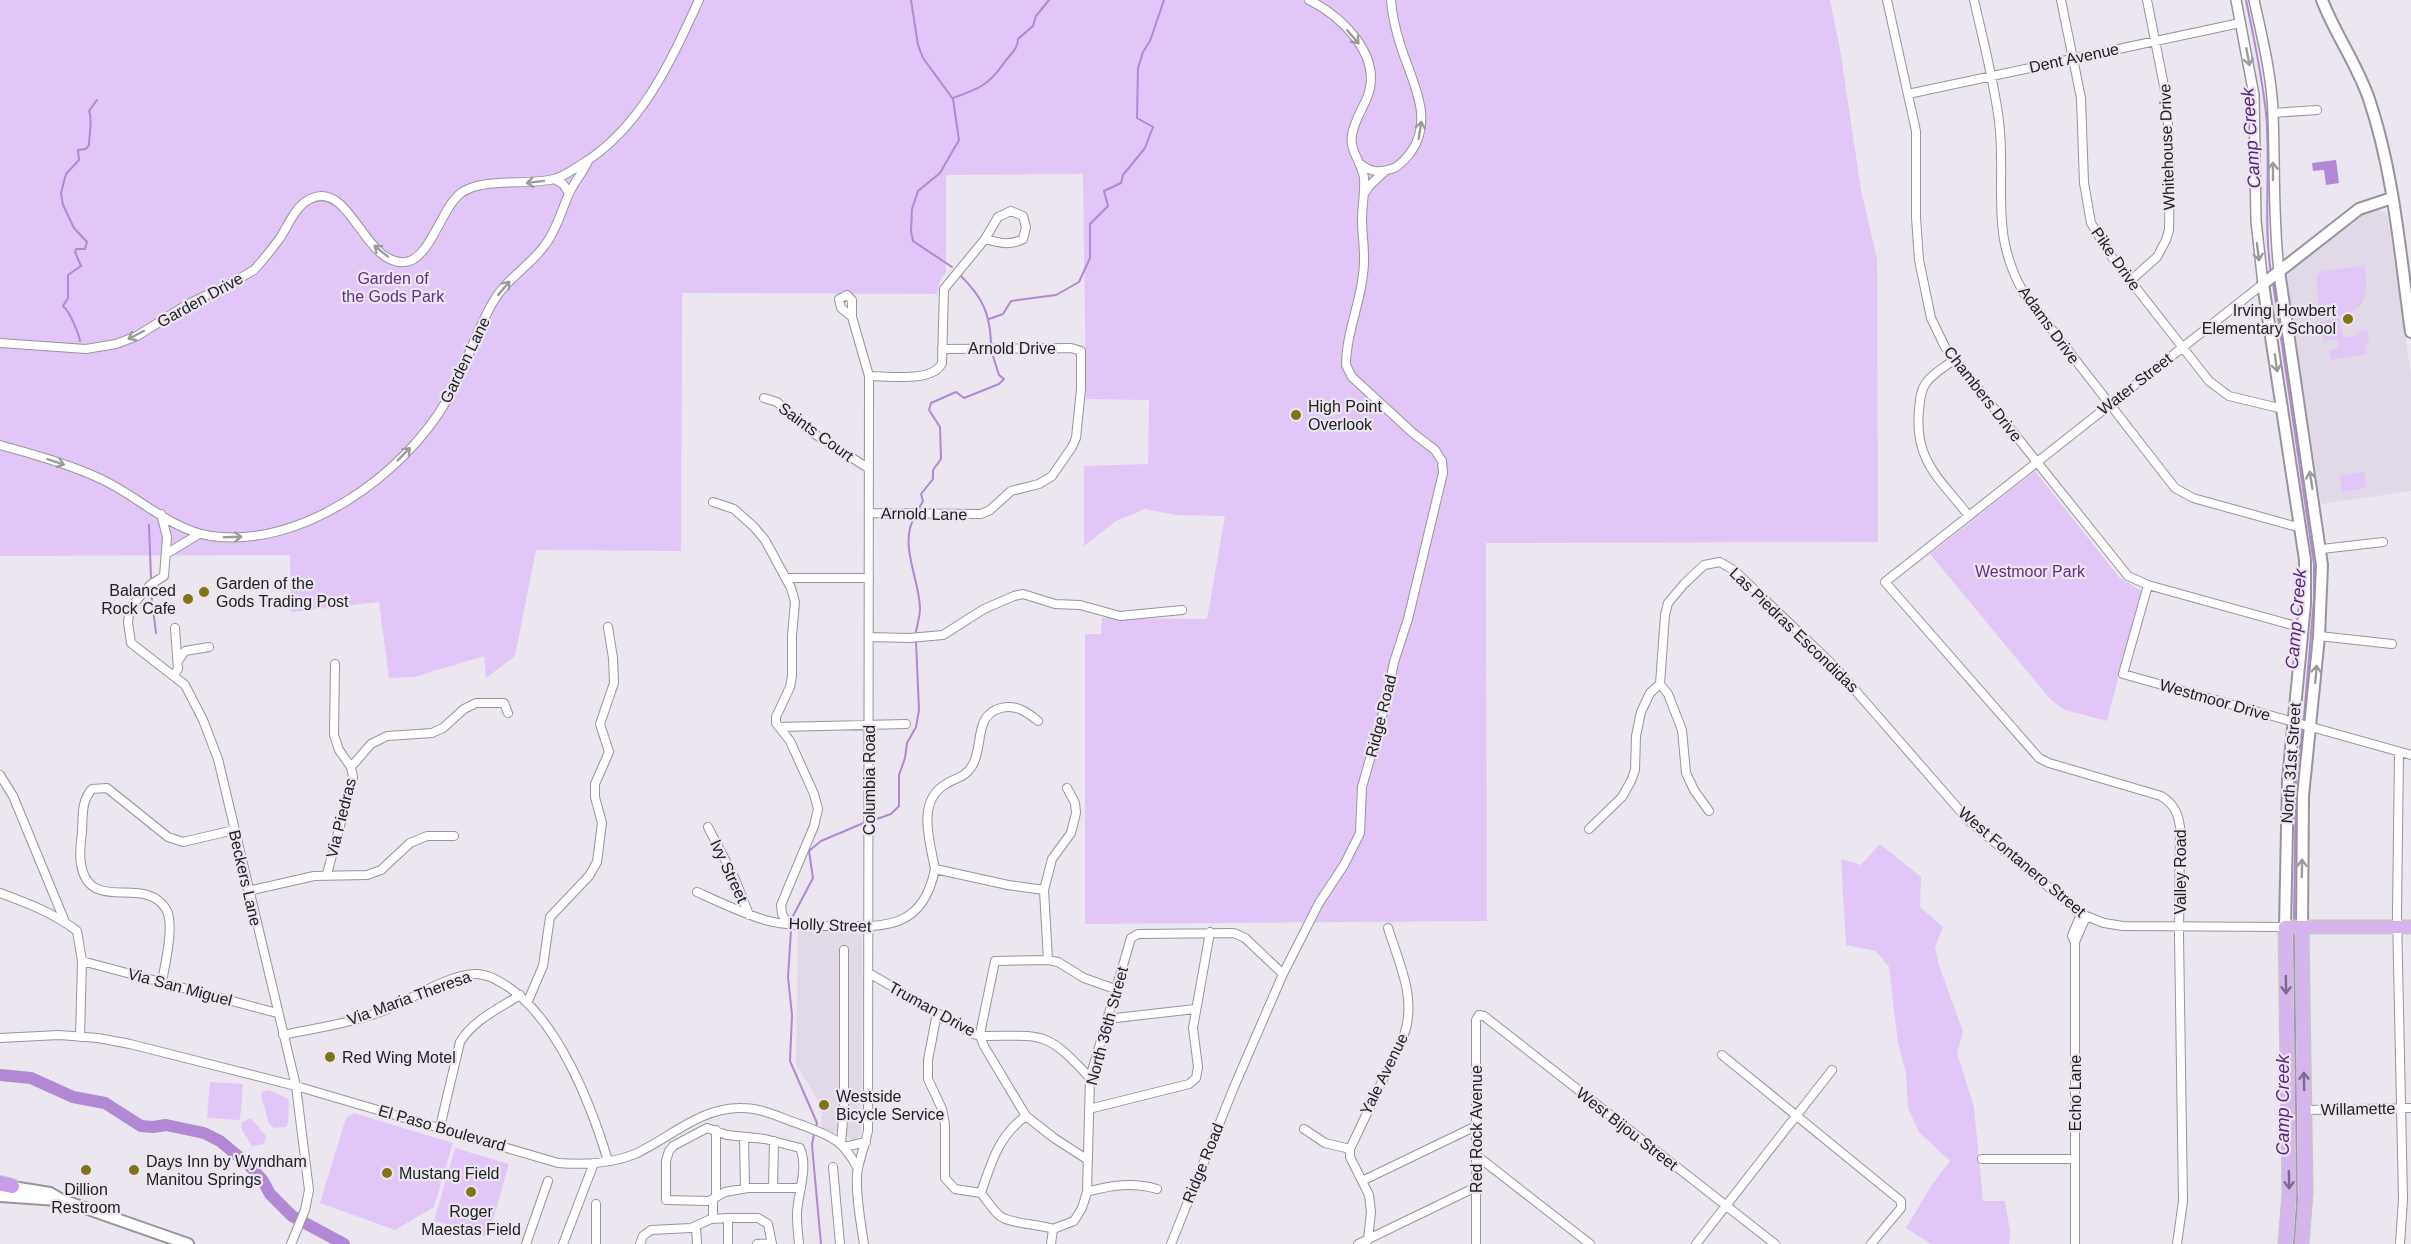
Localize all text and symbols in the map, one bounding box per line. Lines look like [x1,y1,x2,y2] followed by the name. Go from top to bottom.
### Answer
[1346,29,1360,44] one-way arrow
[2028,40,2121,76] street label: Dent Avenue
[2243,47,2254,67] one-way arrow
[2156,84,2178,210] street label: Whitehouse Drive
[2237,86,2264,189] water label: Camp Creek
[1414,120,1425,140] one-way arrow
[2268,162,2279,182] one-way arrow
[526,177,545,188] one-way arrow
[2088,224,2144,294] street label: Pike Drive
[2253,241,2264,261] one-way arrow
[373,244,389,257] one-way arrow
[154,269,246,331] street label: Garden Drive
[342,270,445,305] park label: Garden of the Gods Park
[497,280,510,296] one-way arrow
[2015,283,2083,367] street label: Adams Drive
[2202,302,2337,337] place label: Irving Howbert Elementary School
[2341,312,2355,326] marker: Irving Howbert Elementary School
[437,314,493,406] street label: Garden Lane
[128,330,146,341] one-way arrow
[968,340,1056,357] street label: Arnold Drive
[1941,343,2025,445] street label: Chambers Drive
[2095,350,2176,418] street label: Water Street
[2270,353,2281,372] one-way arrow
[1308,398,1382,433] place label: High Point Overlook
[775,399,857,465] street label: Saints Court
[1289,408,1303,422] marker: High Point Overlook
[397,447,412,461] one-way arrow
[46,457,65,468] one-way arrow
[2306,471,2317,490] one-way arrow
[881,505,967,523] street label: Arnold Lane
[222,531,242,542] one-way arrow
[1975,563,2086,580] park label: Westmoor Park
[1726,564,1862,696] street label: Las Piedras Escondidas
[2282,567,2310,670] water label: Camp Creek
[216,575,349,610] place label: Garden of the Gods Trading Post
[101,582,176,617] place label: Balanced Rock Cafe
[197,585,211,599] marker: Garden of the Gods Trading Post
[181,592,195,606] marker: Balanced Rock Cafe
[2311,665,2322,684] one-way arrow
[1363,673,1399,759] street label: Ridge Road
[2158,676,2272,724] street label: Westmoor Drive
[2278,702,2304,824] street label: North 31st Street
[861,725,878,835] street label: Columbia Road
[323,776,359,860] street label: Via Piedras
[1955,804,2089,921] street label: West Fontanero Street
[226,828,264,928] street label: Beckers Lane
[2172,829,2189,915] street label: Valley Road
[707,837,751,906] street label: Ivy Street
[2296,859,2308,879] one-way arrow
[788,915,872,935] street label: Holly Street
[1083,964,1131,1087] street label: North 36th Street
[126,965,234,1009] street label: Via San Miguel
[345,968,473,1028] street label: Via Maria Theresa
[2280,975,2291,995] one-way arrow
[886,978,978,1040] street label: Truman Drive
[1357,1030,1411,1117] street label: Yale Avenue
[342,1049,456,1066] place label: Red Wing Motel
[323,1050,337,1064] marker: Red Wing Motel
[2273,1053,2293,1156] water label: Camp Creek
[2067,1055,2084,1131] street label: Echo Lane
[1468,1065,1485,1193] street label: Red Rock Avenue
[2298,1071,2310,1091] one-way arrow
[1573,1084,1681,1174] street label: West Bijou Street
[836,1088,945,1123] place label: Westside Bicycle Service
[817,1098,831,1112] marker: Westside Bicycle Service
[2321,1100,2396,1118] street label: Willamette
[376,1102,508,1154] street label: El Paso Boulevard
[1179,1121,1227,1205] street label: Ridge Road
[146,1153,307,1188] place label: Days Inn by Wyndham Manitou Springs
[79,1163,93,1177] marker: Dillion Restroom
[127,1163,141,1177] marker: Days Inn by Wyndham Manitou Springs
[399,1165,500,1182] place label: Mustang Field
[380,1166,394,1180] marker: Mustang Field
[2283,1169,2295,1189] one-way arrow
[51,1181,121,1216] place label: Dillion Restroom
[464,1185,478,1199] marker: Roger Maestas Field
[421,1203,521,1238] place label: Roger Maestas Field

